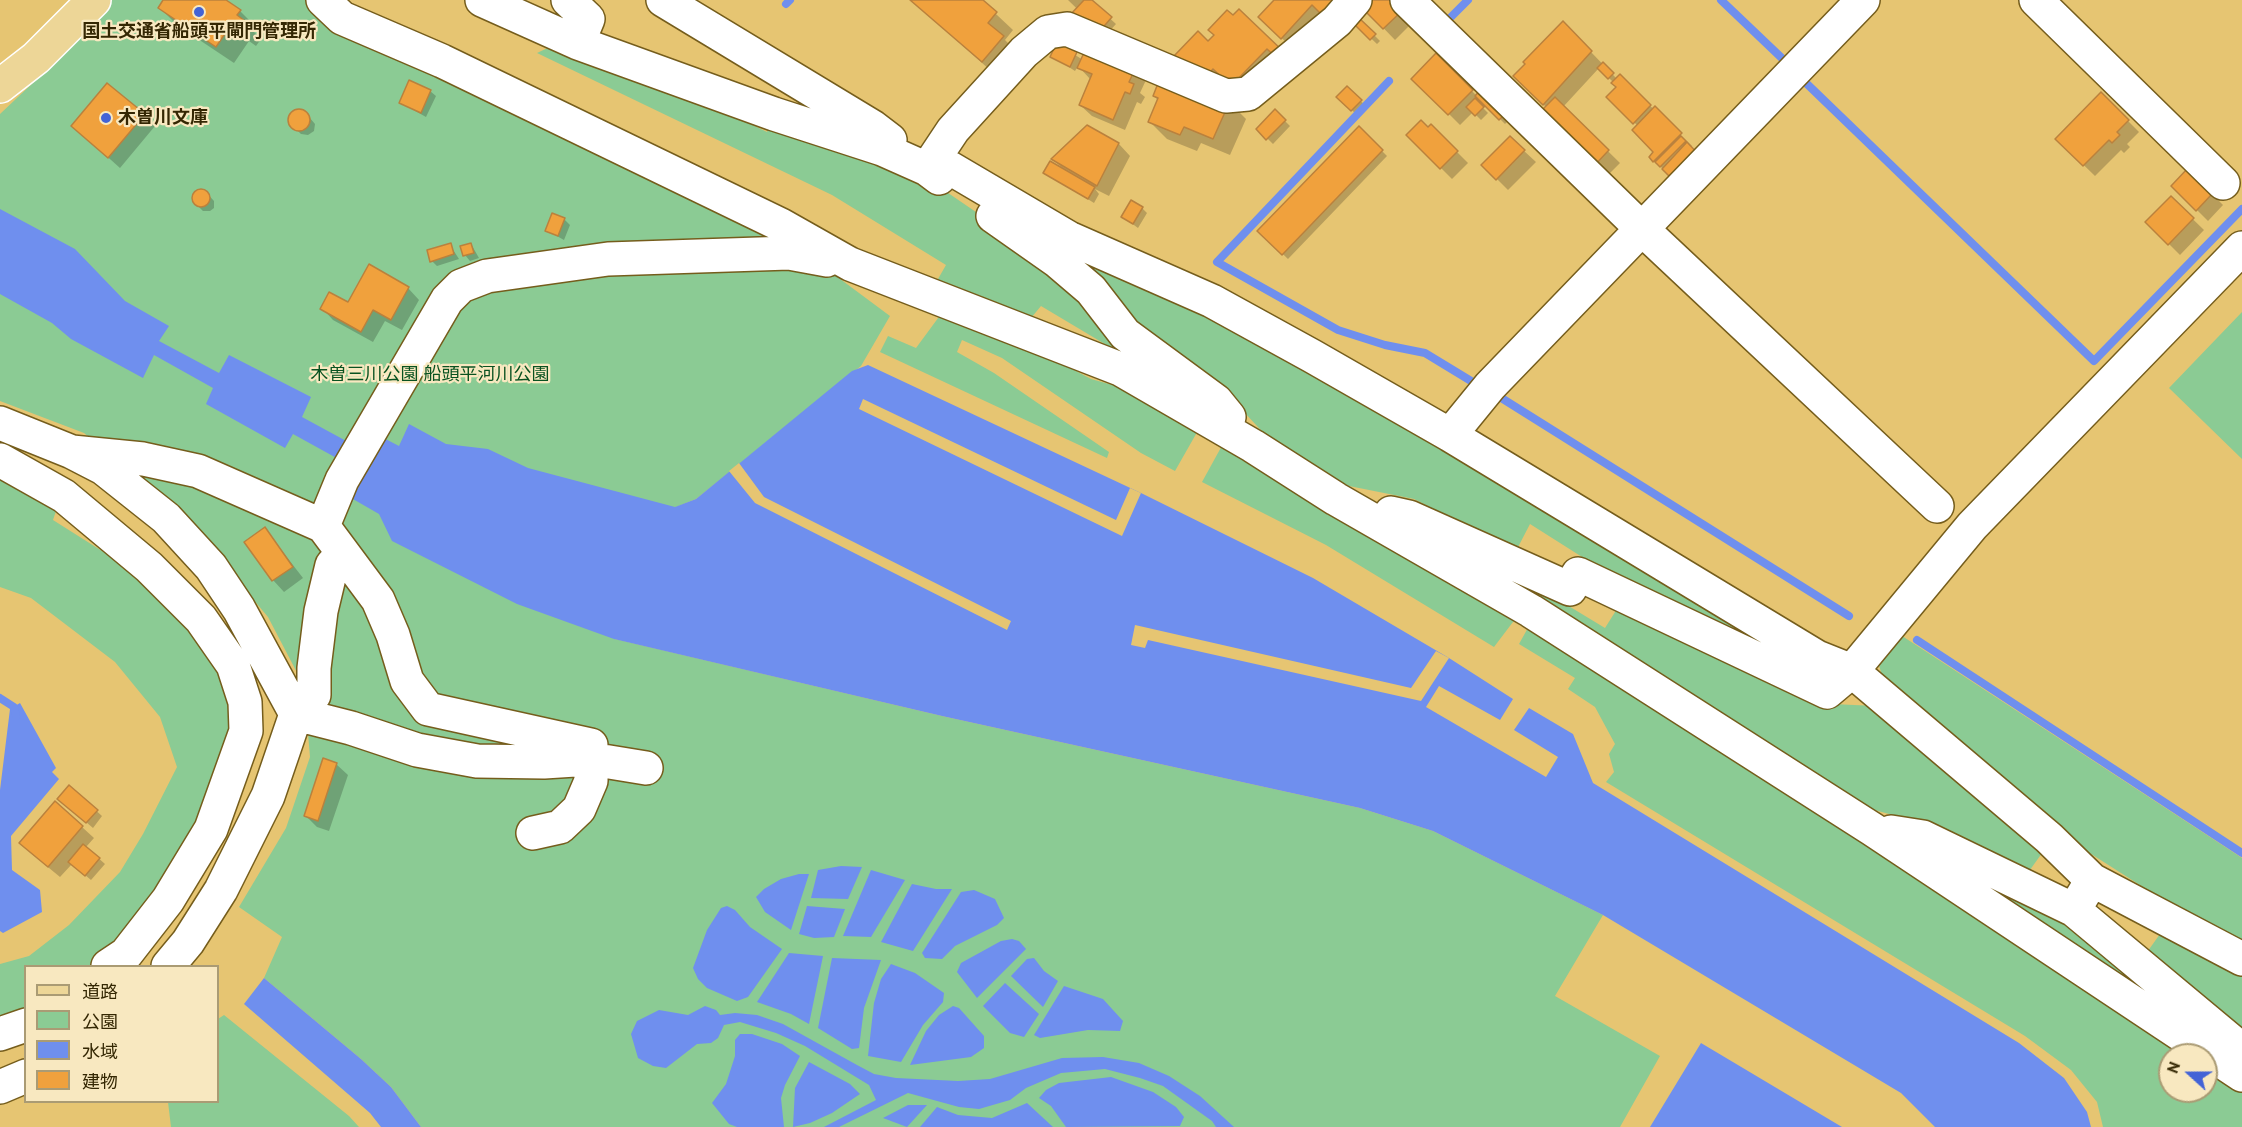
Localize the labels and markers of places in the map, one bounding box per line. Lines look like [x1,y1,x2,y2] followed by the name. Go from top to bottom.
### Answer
[192,5,206,19] marker: 国土交通省船頭平閘門管理所
[82,21,316,43] place label: 国土交通省船頭平閘門管理所
[118,107,208,129] place label: 木曽川文庫
[99,111,113,125] marker: 木曽川文庫

